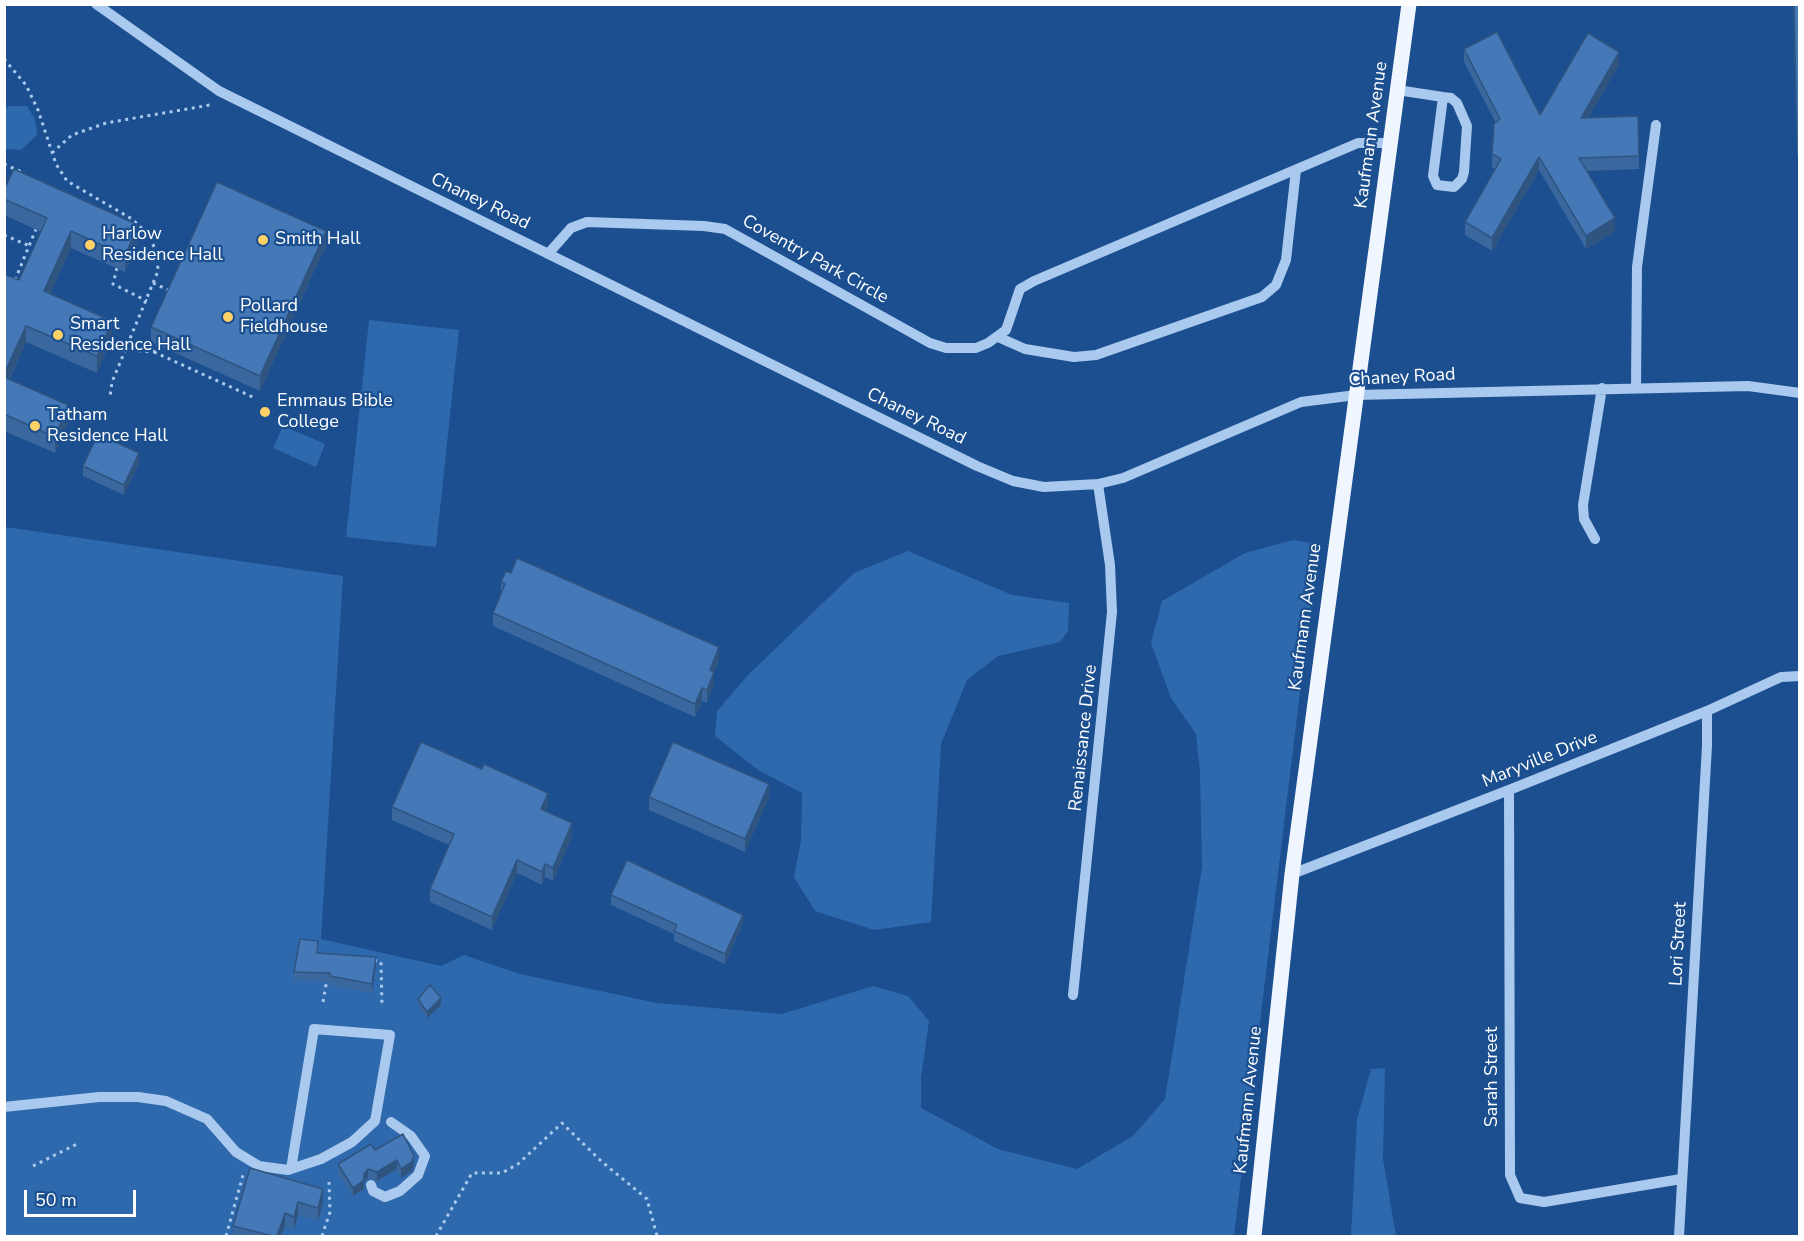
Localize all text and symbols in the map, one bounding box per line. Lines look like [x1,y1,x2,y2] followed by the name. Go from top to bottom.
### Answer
[1351,60,1393,210] street label: Kaufmann Avenue
[427,169,533,235] street label: Chaney Road
[738,211,892,309] street label: Coventry Park Circle
[102,224,223,266] place label: Harlow Residence Hall
[275,229,361,251] place label: Smith Hall
[256,233,270,247] marker: Smith Hall
[83,238,97,252] marker: Harlow Residence Hall
[240,296,328,338] place label: Pollard Fieldhouse
[221,310,235,324] marker: Pollard Fieldhouse
[70,314,191,356] place label: Smart Residence Hall
[51,328,65,342] marker: Smart Residence Hall
[1348,364,1456,392] street label: Chaney Road
[863,384,969,450] street label: Chaney Road
[277,391,393,434] place label: Emmaus Bible College
[47,405,168,448] place label: Tatham Residence Hall
[258,405,272,419] marker: Emmaus Bible College
[28,419,42,433] marker: Tatham Residence Hall
[1285,542,1327,692] street label: Kaufmann Avenue
[1066,664,1102,812] street label: Renaissance Drive
[1479,727,1601,793] street label: Maryville Drive
[1666,901,1692,987] street label: Lori Street
[1231,1025,1267,1175] street label: Kaufmann Avenue
[1482,1027,1504,1127] street label: Sarah Street
[27,1178,140,1216] scale bar
[35,1188,77,1212] text: 50 m

